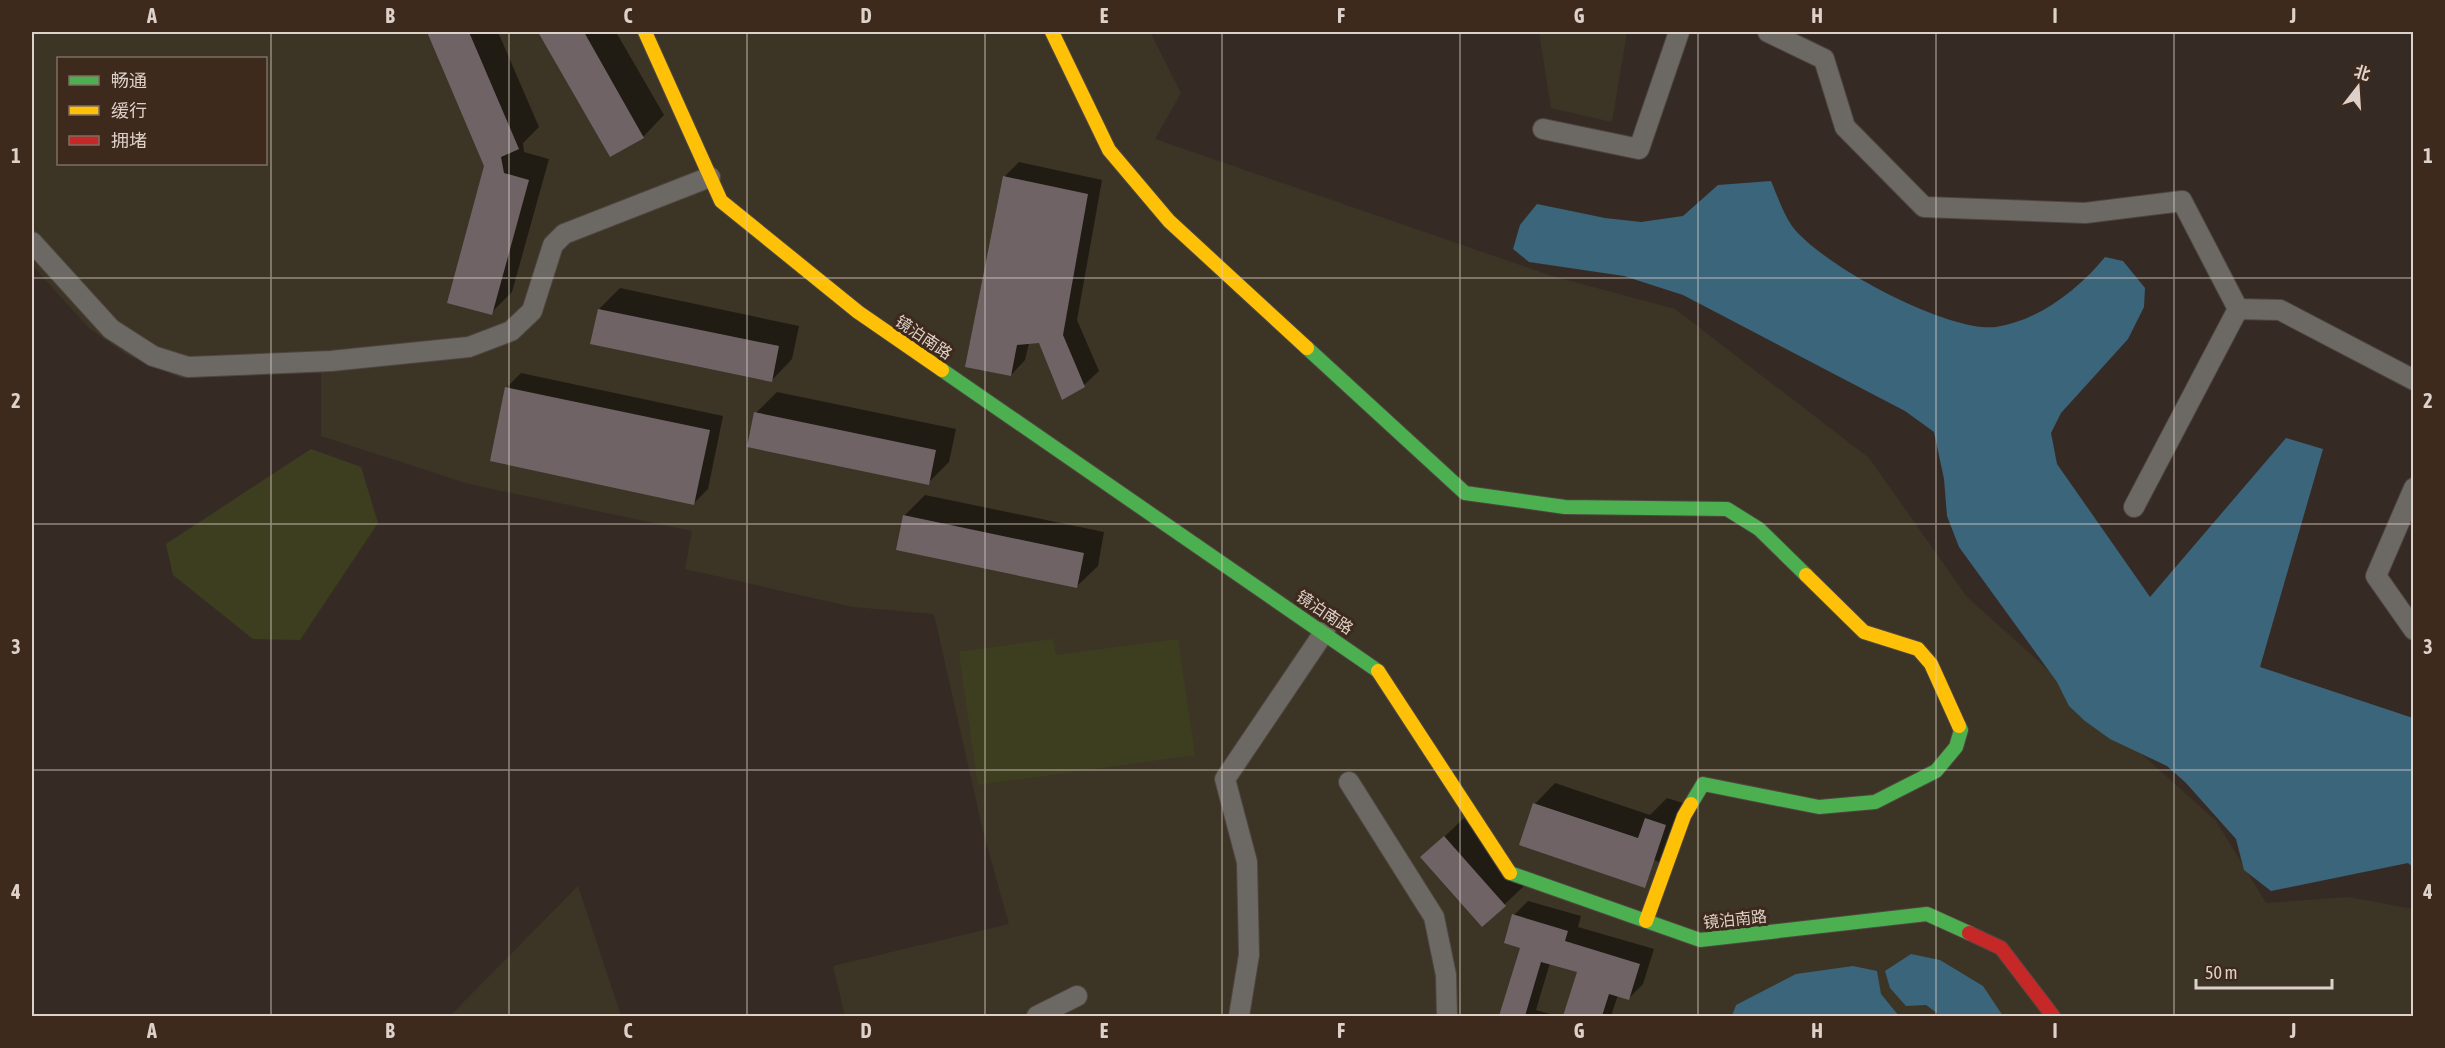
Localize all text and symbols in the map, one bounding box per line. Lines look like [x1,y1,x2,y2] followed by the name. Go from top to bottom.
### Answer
[146,4,157,27] text: A
[385,4,395,27] text: B
[624,4,633,27] text: C
[860,4,872,27] text: D
[1100,4,1109,27] text: E
[1337,4,1345,27] text: F
[1574,4,1585,27] text: G
[1811,4,1823,27] text: H
[2052,4,2058,27] text: I
[2289,4,2296,27] text: J
[57,57,267,165] legend
[2328,57,2388,117] north arrow
[2352,62,2373,84] text: 北
[111,70,147,91] text: 畅通
[111,100,147,121] text: 缓行
[111,130,147,151] text: 拥堵
[11,144,21,167] text: 1
[2423,144,2433,167] text: 1
[892,312,956,362] street label: 镜泊南路
[11,389,21,412] text: 2
[2423,389,2433,412] text: 2
[1293,587,1357,637] street label: 镜泊南路
[11,635,21,658] text: 3
[2423,635,2433,658] text: 3
[10,880,21,903] text: 4
[2422,880,2433,903] text: 4
[1702,907,1768,931] street label: 镜泊南路
[2196,952,2332,990] scale bar
[2205,962,2237,983] text: 50 m
[146,1019,157,1042] text: A
[385,1019,395,1042] text: B
[624,1019,633,1042] text: C
[860,1019,872,1042] text: D
[1100,1019,1109,1042] text: E
[1337,1019,1345,1042] text: F
[1574,1019,1585,1042] text: G
[1811,1019,1823,1042] text: H
[2052,1019,2058,1042] text: I
[2289,1019,2296,1042] text: J

